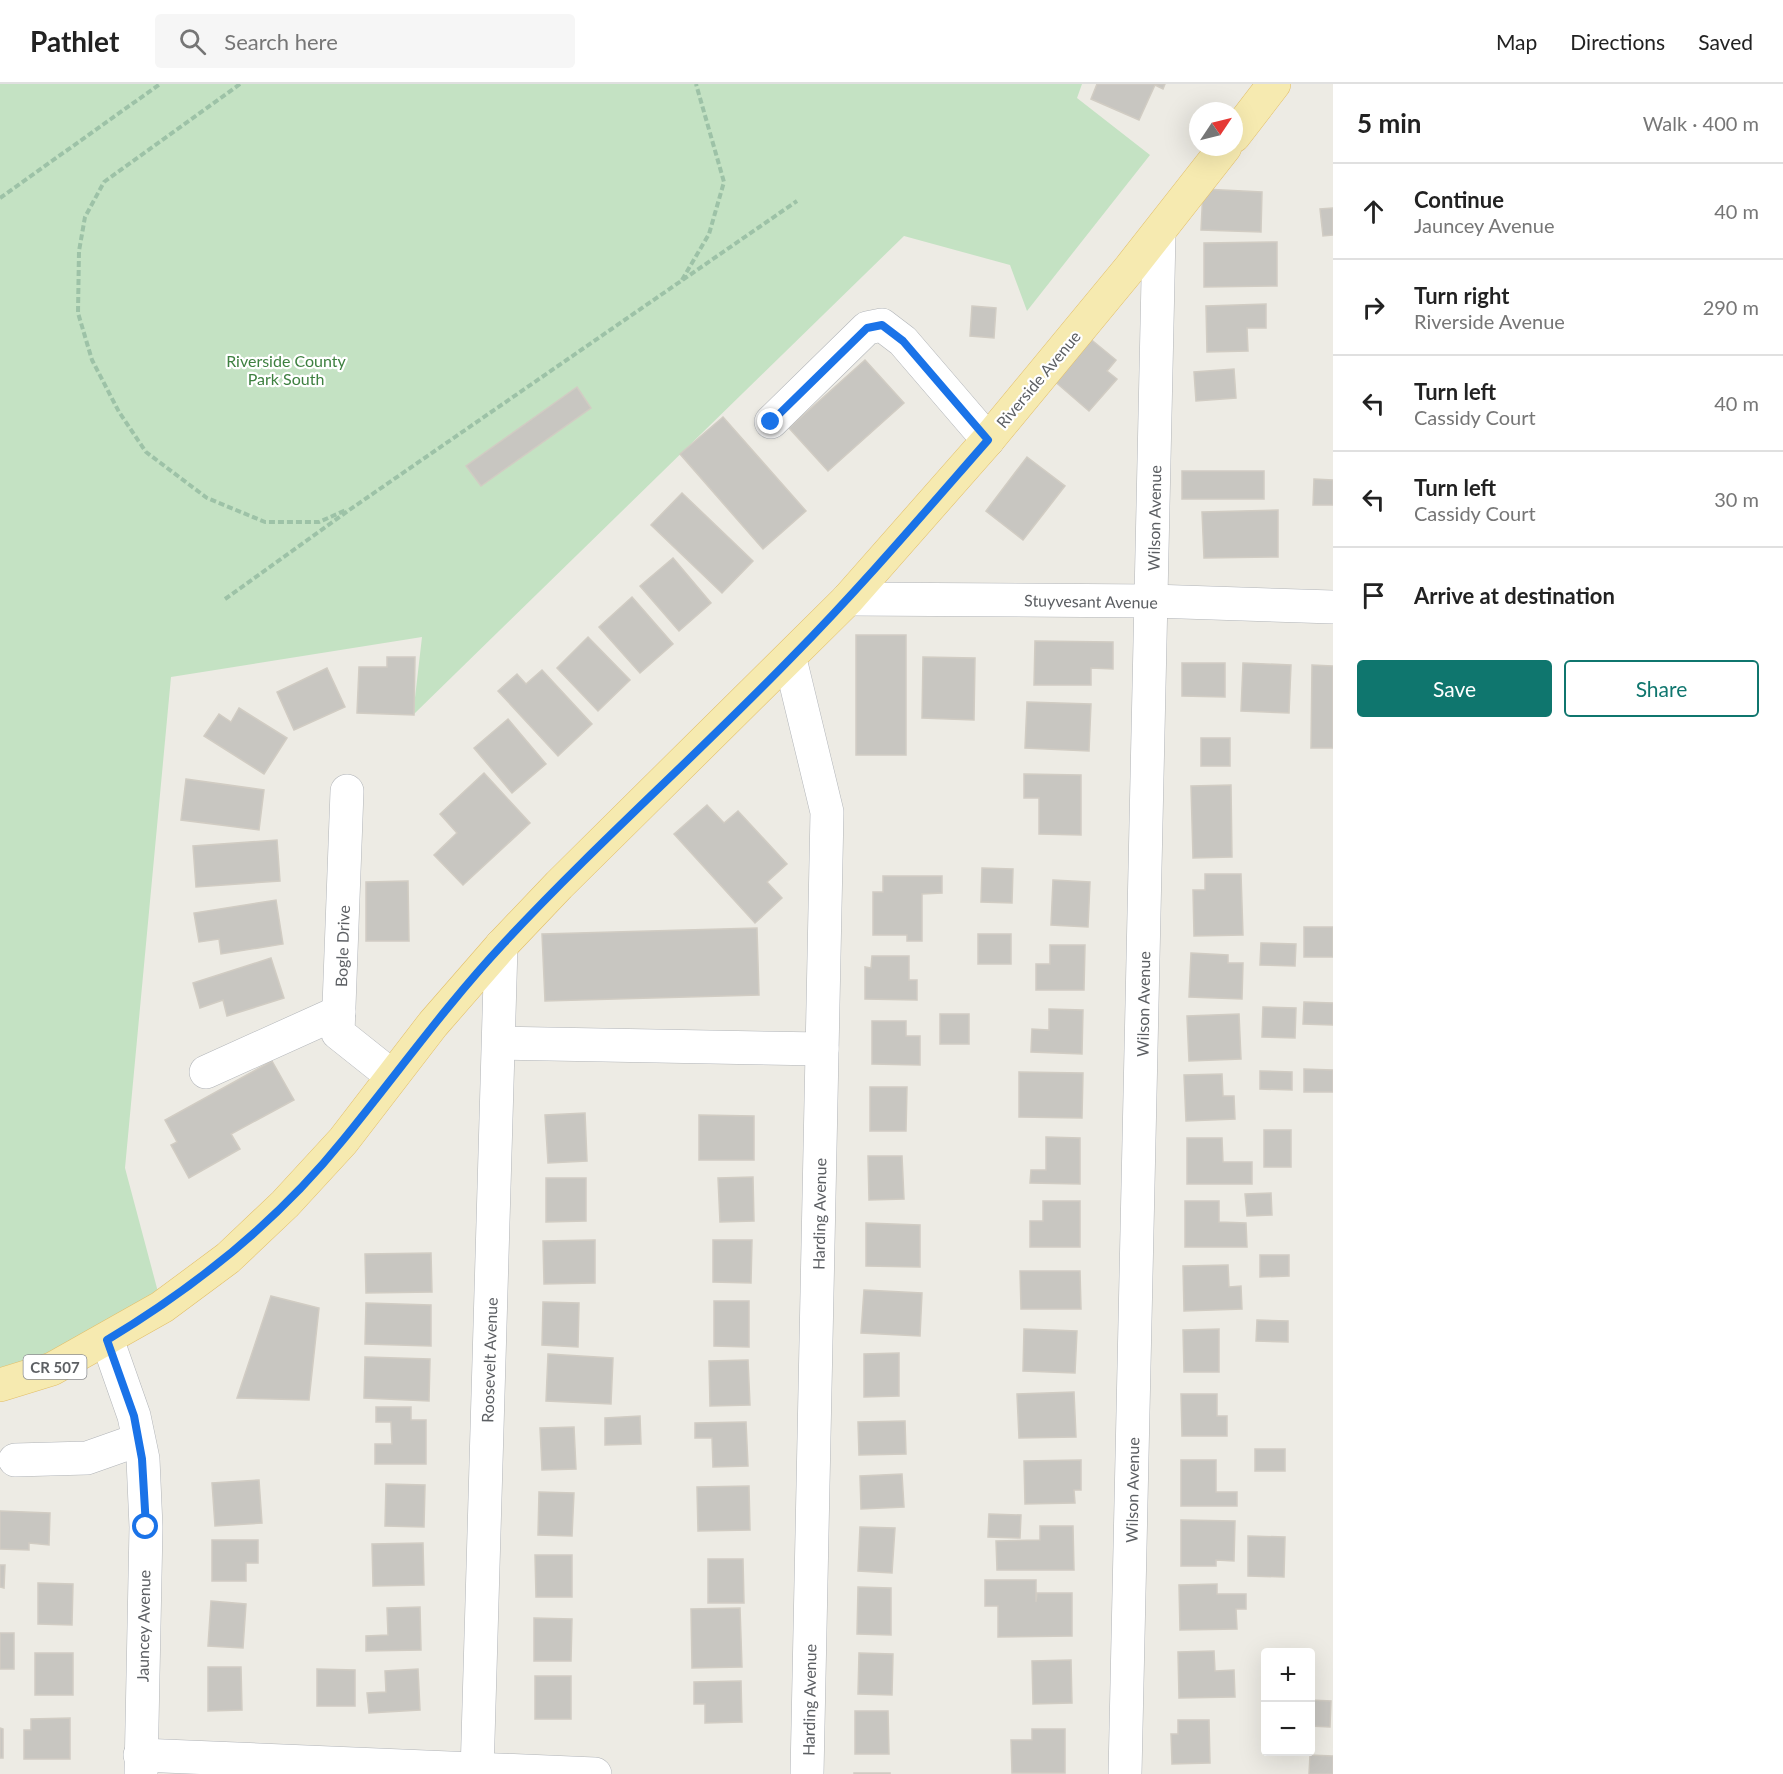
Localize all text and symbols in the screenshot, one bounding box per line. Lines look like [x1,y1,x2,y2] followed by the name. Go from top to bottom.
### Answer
[155,14,575,68] search box
[30,24,119,58] text: Pathlet
[176,25,209,58] icon: search
[224,28,338,55] text: Search here
[1496,29,1537,54] text: Map
[1570,29,1665,54] text: Directions
[1698,29,1753,54] text: Saved
[1189,102,1243,156] north arrow
[1357,107,1421,139] text: 5 min
[1643,111,1759,135] text: Walk · 400 m
[1414,186,1504,213] text: Continue
[1357,195,1390,228] icon: ahead
[1714,199,1759,223] text: 40 m
[1414,213,1554,237] text: Jauncey Avenue
[1414,282,1509,309] text: Turn right
[1357,291,1390,324] icon: right
[1703,295,1759,319] text: 290 m
[1414,309,1565,333] text: Riverside Avenue
[992,327,1084,431] street label: Riverside Avenue
[226,351,347,388] park label: Riverside County Park South
[1414,378,1496,405] text: Turn left
[1357,387,1390,420] icon: left
[1714,391,1759,415] text: 40 m
[1414,405,1536,429] text: Cassidy Court
[757,408,783,434] route end
[1144,465,1164,571] street label: Wilson Avenue
[1414,474,1496,501] text: Turn left
[1357,483,1390,516] icon: left
[1714,487,1759,511] text: 30 m
[1414,501,1536,525] text: Cassidy Court
[1357,579,1390,612] icon: arrive
[1414,582,1615,609] text: Arrive at destination
[1024,590,1158,612] street label: Stuyvesant Avenue
[1357,660,1552,717] button: Save
[1564,660,1759,717] button: Share
[331,905,353,987] street label: Bogle Drive
[1133,951,1153,1057] street label: Wilson Avenue
[809,1158,829,1270] street label: Harding Avenue
[477,1297,501,1423] street label: Roosevelt Avenue
[23,1355,86,1379] road number: CR 507
[1122,1437,1142,1543] street label: Wilson Avenue
[132,1513,158,1539] route start
[133,1570,153,1682] street label: Jauncey Avenue
[799,1644,819,1756] street label: Harding Avenue
[1261,1648,1315,1756] map controls
[1261,1648,1315,1702] button: +
[1261,1702,1315,1756] button: −

